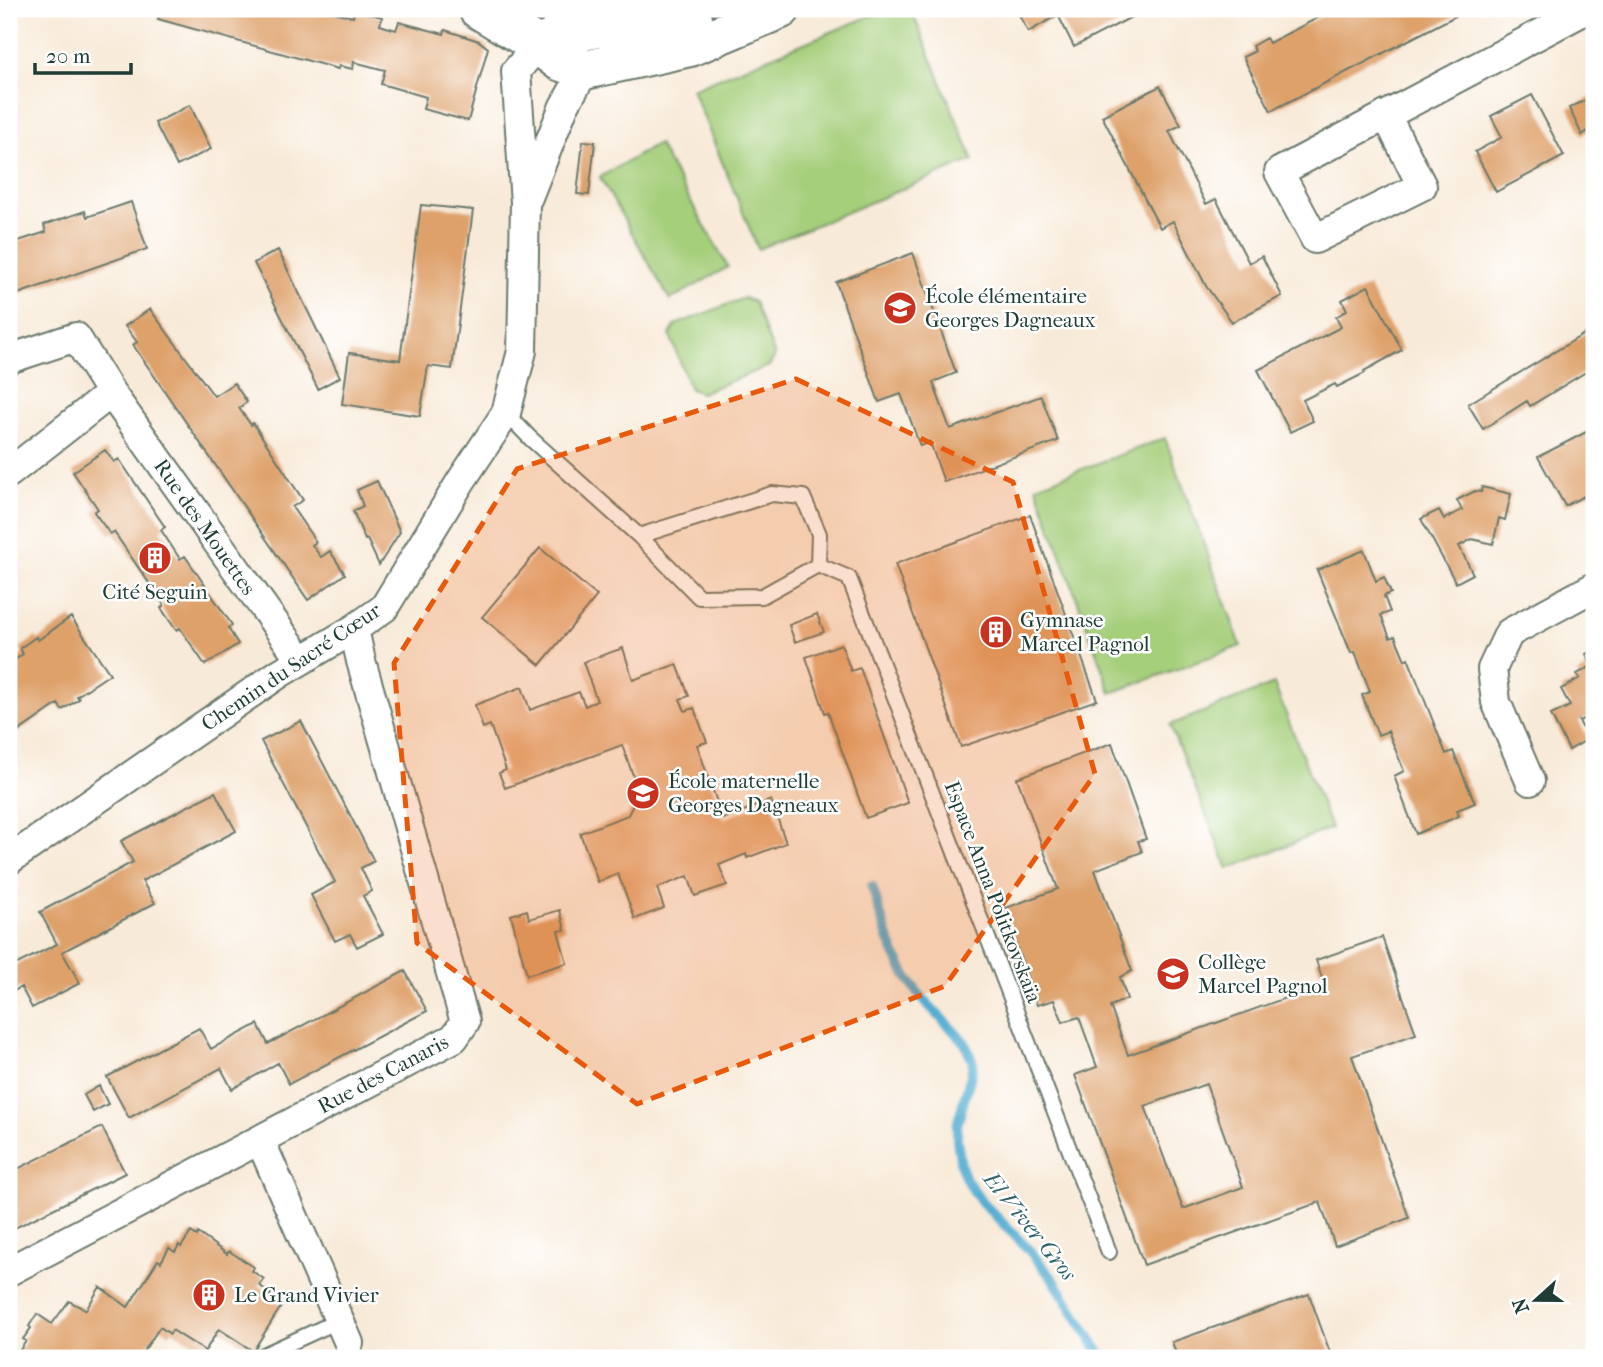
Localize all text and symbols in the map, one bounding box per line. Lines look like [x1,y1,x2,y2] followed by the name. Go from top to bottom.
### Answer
[35,32,131,76] scale bar
[46,44,91,68] text: 20 m
[925,284,1096,332] place label: École élémentaire Georges Dagneaux
[881,289,919,327] school or university icon: École élémentaire Georges Dagneaux
[149,454,261,600] street label: Rue des Mouettes
[136,539,174,577] building icon: Cité Seguin
[102,580,208,604] place label: Cité Seguin
[197,598,385,736] street label: Chemin du Sacré Cœur
[1020,608,1150,656] place label: Gymnase Marcel Pagnol
[977,613,1015,651] building icon: Gymnase Marcel Pagnol
[668,769,839,817] place label: École maternelle Georges Dagneaux
[624,774,662,812] school or university icon: École maternelle Georges Dagneaux
[940,778,1047,1006] street label: Espace Anna Politkovskaïa
[1198,950,1328,998] place label: Collège Marcel Pagnol
[1154,955,1192,993] school or university icon: Collège Marcel Pagnol
[314,1029,453,1118] street label: Rue des Canaris
[977,1165,1083,1287] water label: El Viver Gros
[1502,1266,1572,1336] north arrow
[190,1276,228,1314] building icon: Le Grand Vivier
[234,1283,379,1307] place label: Le Grand Vivier
[1508,1295,1534,1316] text: N

